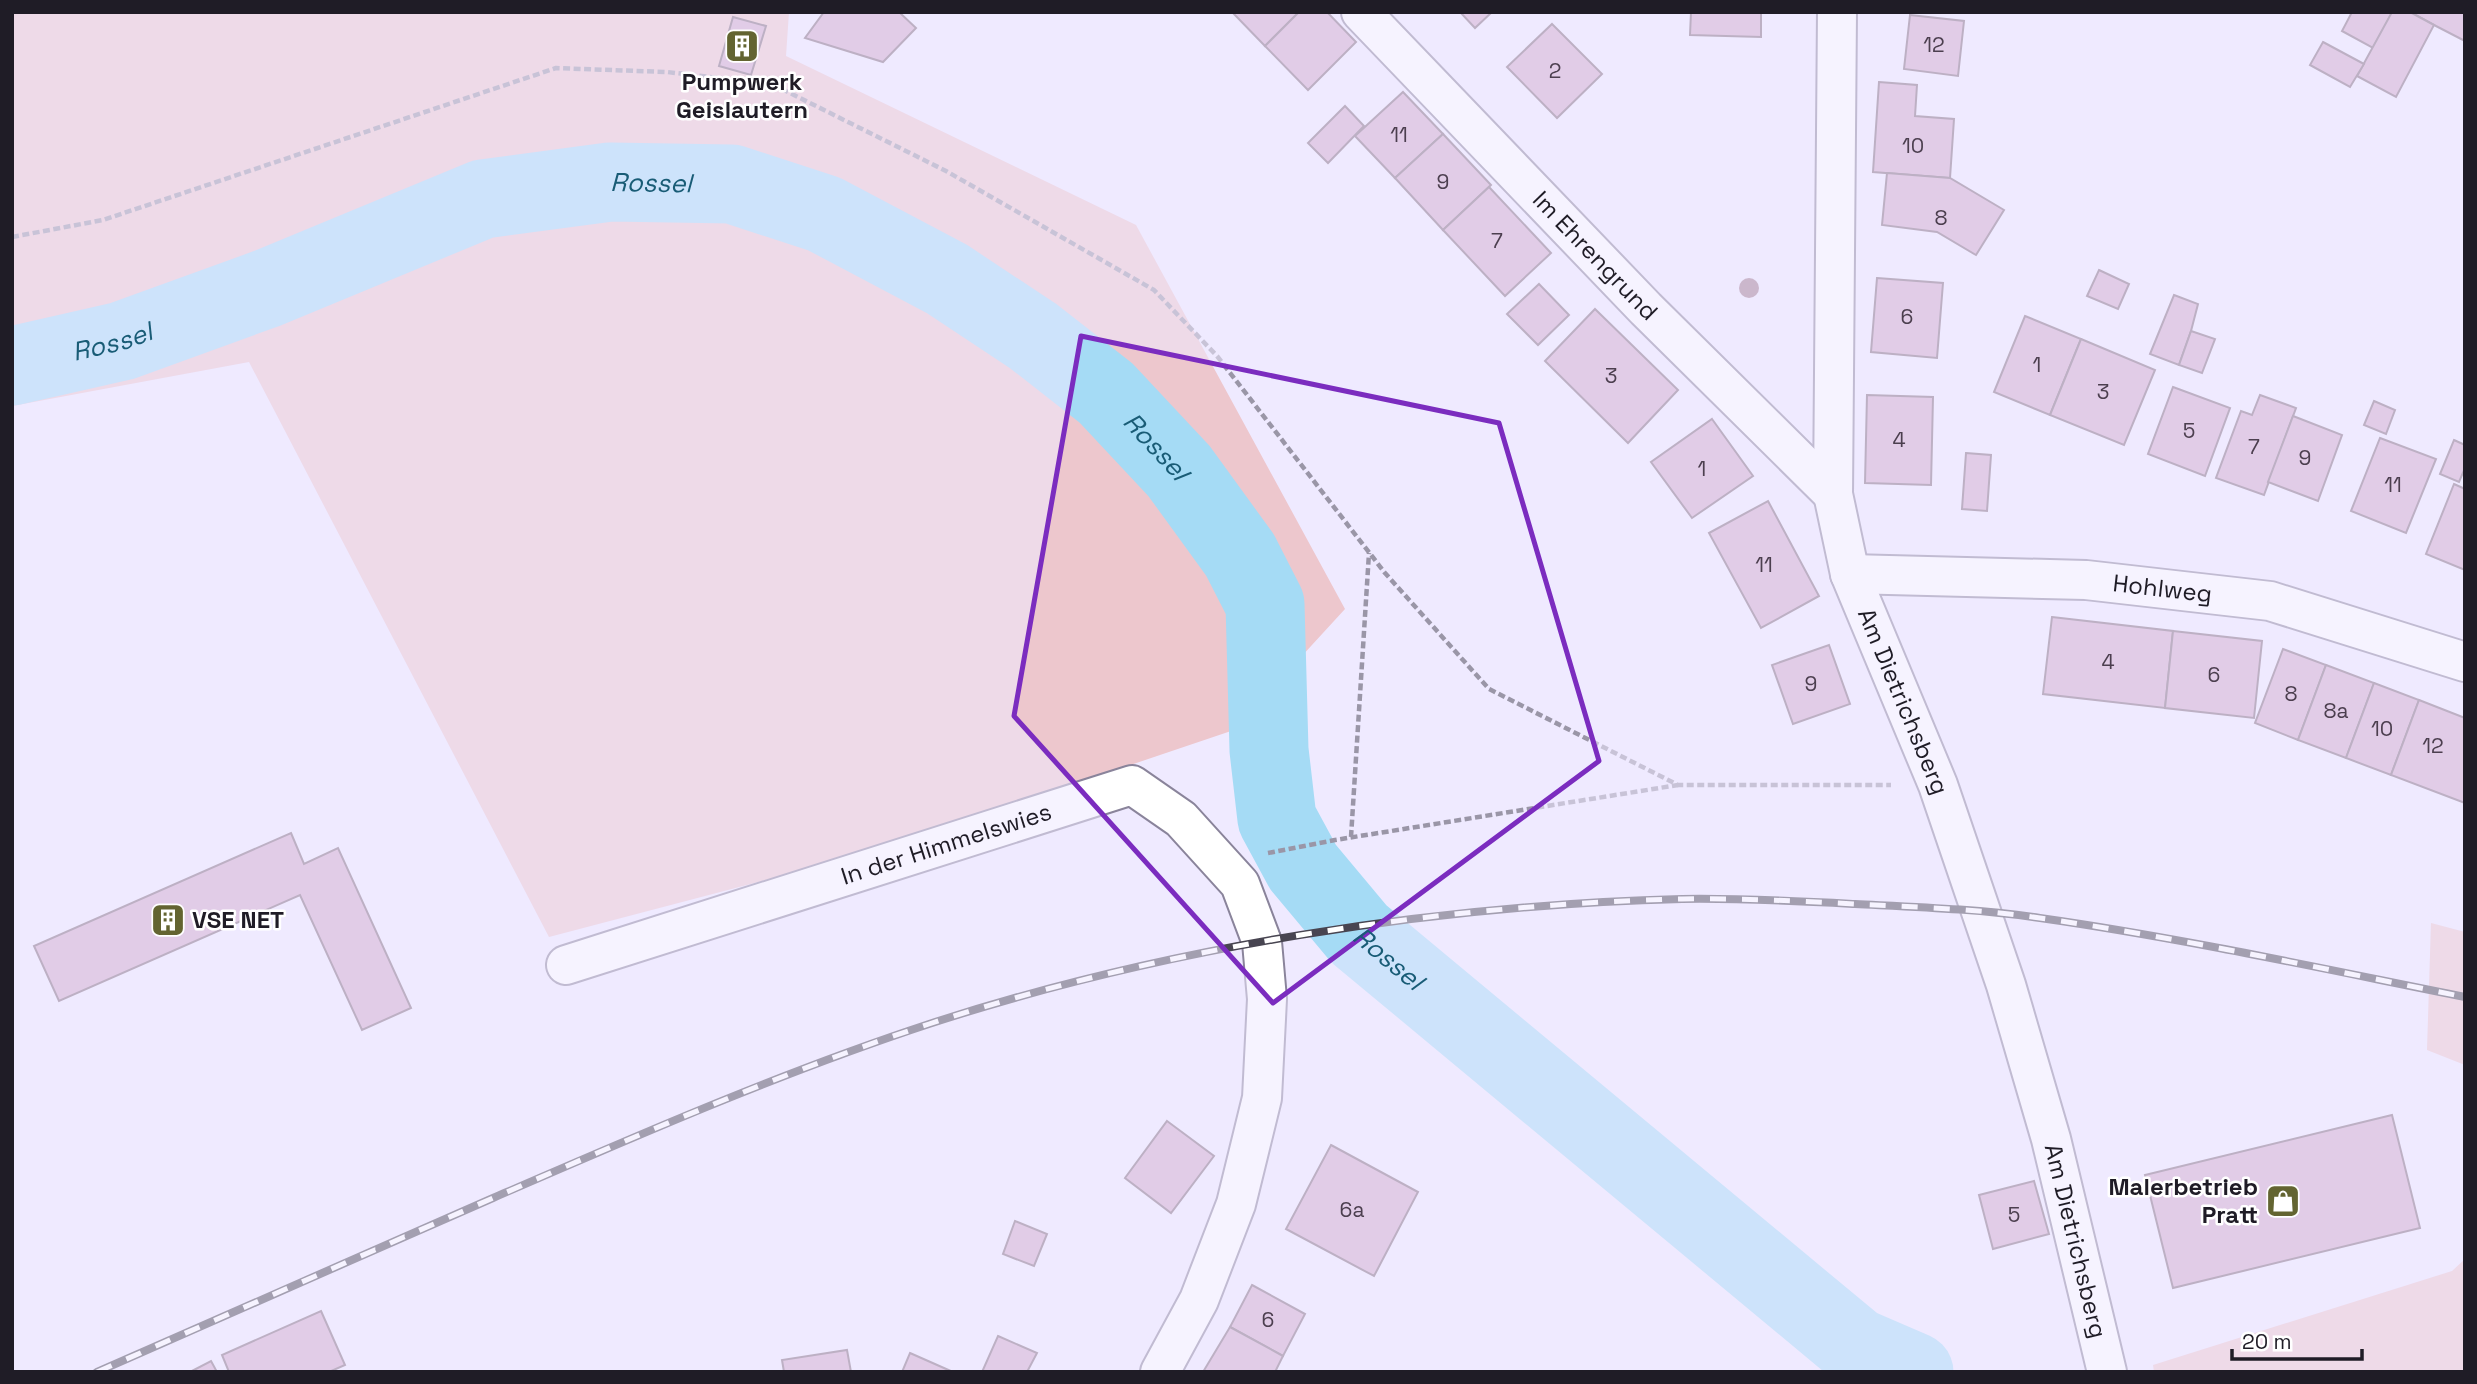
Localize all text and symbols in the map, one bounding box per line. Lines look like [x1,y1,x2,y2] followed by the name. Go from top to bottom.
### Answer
[723,27,761,65] building icon: Pumpwerk Geislautern
[1923,31,1945,58] house number: 12
[1549,57,1561,84] house number: 2
[676,66,808,125] place label: Pumpwerk Geislautern
[1390,121,1408,148] house number: 11
[1902,132,1924,159] house number: 10
[610,165,695,200] water label: Rossel
[1437,168,1449,195] house number: 9
[1526,184,1665,327] street label: Im Ehrengrund
[1934,204,1948,231] house number: 8
[1491,227,1503,254] house number: 7
[1901,303,1913,330] house number: 6
[69,314,159,369] water label: Rossel
[2033,351,2041,378] house number: 1
[1605,362,1617,389] house number: 3
[2097,378,2109,405] house number: 3
[1116,405,1199,489] water label: Rossel
[2183,417,2195,444] house number: 5
[1892,426,1906,453] house number: 4
[2248,433,2260,460] house number: 7
[2299,444,2311,471] house number: 9
[1698,455,1706,482] house number: 1
[2384,471,2402,498] house number: 11
[1755,551,1773,578] house number: 11
[2111,567,2214,609] street label: Hohlweg
[1851,604,1956,798] street label: Am Dietrichsberg
[2101,648,2115,675] house number: 4
[2208,661,2220,688] house number: 6
[1805,670,1817,697] house number: 9
[2284,680,2298,707] house number: 8
[2323,697,2349,724] house number: 8a
[2371,715,2393,742] house number: 10
[2422,732,2444,759] house number: 12
[837,796,1055,892] street label: In der Himmelswies
[149,901,187,939] building icon: VSE NET
[192,904,284,935] place label: VSE NET
[1346,919,1433,999] water label: Rossel
[2038,1141,2114,1341] street label: Am Dietrichsberg
[2108,1171,2258,1230] place label: Malerbetrieb Pratt
[2264,1182,2302,1220] shop icon: Malerbetrieb Pratt
[1340,1196,1364,1223] house number: 6a
[2008,1201,2020,1228] house number: 5
[1262,1306,1274,1333] house number: 6
[2232,1318,2362,1362] scale bar
[2242,1328,2292,1355] text: 20 m

